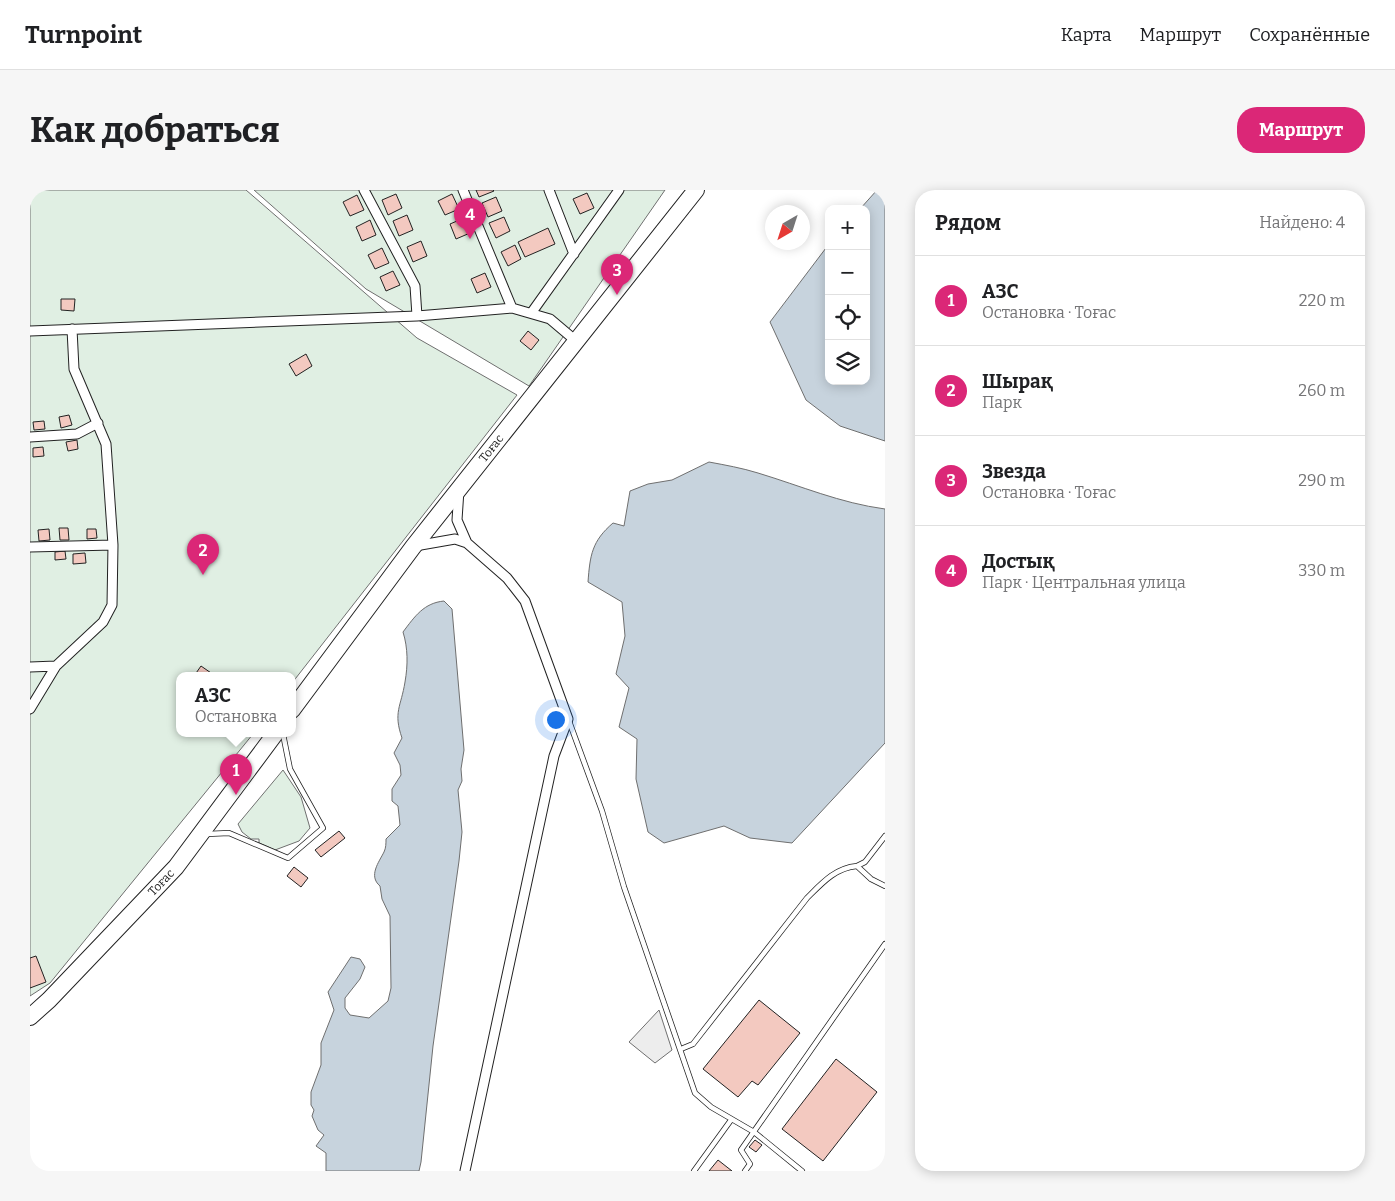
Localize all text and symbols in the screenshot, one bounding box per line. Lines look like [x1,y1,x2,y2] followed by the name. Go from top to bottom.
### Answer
[25,21,142,49] text: Turnpoint
[1061,24,1112,46] text: Карта
[1140,24,1221,46] text: Маршрут
[1249,24,1370,46] text: Сохранённые
[1237,107,1365,153] button: Маршрут
[30,109,280,151] text: Как добраться
[454,198,486,239] pin: 4
[765,205,810,250] north arrow
[825,205,870,385] map controls
[825,205,870,250] button: +
[935,210,1001,236] text: Рядом
[1259,213,1345,232] text: Найдено: 4
[825,250,870,295] button: −
[601,254,633,295] pin: 3
[982,280,1019,303] text: АЗС
[948,291,954,310] text: 1
[1299,291,1345,310] text: 220 m
[825,295,870,340] button: locate
[982,303,1116,322] text: Остановка · Тоғас
[825,340,870,385] button: layers
[982,370,1053,393] text: Шырақ
[946,381,956,400] text: 2
[1298,381,1345,400] text: 260 m
[982,393,1022,412] text: Парк
[476,432,507,465] street label: Тоғас
[982,460,1046,483] text: Звезда
[946,471,956,490] text: 3
[1298,471,1345,490] text: 290 m
[982,483,1116,502] text: Остановка · Тоғас
[187,534,219,575] pin: 2
[982,550,1055,573] text: Достық
[946,561,956,580] text: 4
[1298,561,1345,580] text: 330 m
[982,573,1186,592] text: Парк · Центральная улица
[176,672,296,737] popup
[195,684,231,707] text: АЗС
[195,707,277,726] text: Остановка
[543,707,569,733] your location
[220,754,252,795] pin: 1
[145,866,177,899] street label: Тоғас

